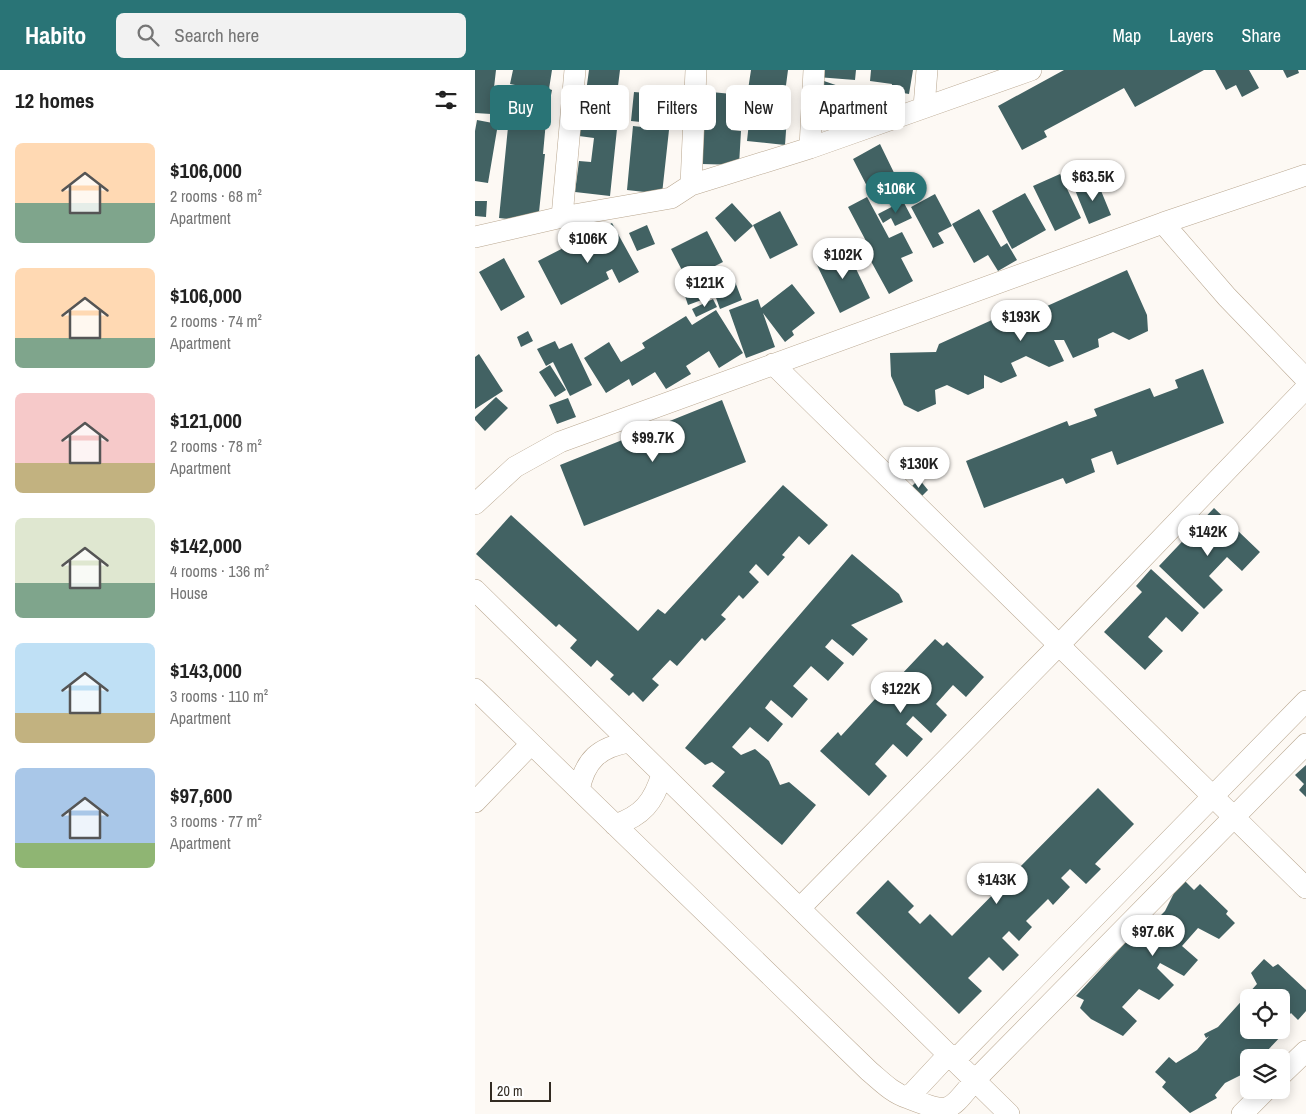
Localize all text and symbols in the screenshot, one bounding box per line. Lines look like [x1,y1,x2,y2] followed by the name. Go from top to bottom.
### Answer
[116,13,466,58] search box
[25,19,86,51] text: Habito
[134,21,162,49] icon: search
[174,22,259,48] text: Search here
[1113,23,1141,48] text: Map
[1169,23,1214,48] text: Layers
[1242,23,1281,48] text: Share
[490,85,551,130] chip: Buy
[561,85,629,130] chip: Rent
[639,85,716,130] chip: Filters
[726,85,791,130] chip: New
[801,85,905,130] chip: Apartment
[15,86,94,115] text: 12 homes
[432,86,460,114] icon: filters
[170,156,242,185] text: $106,000
[1052,160,1134,202] pin: $63.5K
[55,163,115,223] icon: home
[1072,165,1114,187] text: $63.5K
[861,172,931,214] pin: $106K
[877,177,915,199] text: $106K
[170,185,262,207] text: 2 rooms · 68 m²
[170,207,231,229] text: Apartment
[553,222,623,264] pin: $106K
[569,227,607,249] text: $106K
[808,238,878,280] pin: $102K
[824,243,862,265] text: $102K
[670,266,740,308] pin: $121K
[686,271,724,293] text: $121K
[170,281,242,310] text: $106,000
[55,288,115,348] icon: home
[986,300,1056,342] pin: $193K
[1002,305,1040,327] text: $193K
[170,310,262,332] text: 2 rooms · 74 m²
[170,332,231,354] text: Apartment
[170,406,242,435] text: $121,000
[55,413,115,473] icon: home
[612,420,694,463] pin: $99.7K
[632,426,674,448] text: $99.7K
[170,435,262,457] text: 2 rooms · 78 m²
[884,446,954,489] pin: $130K
[900,452,938,474] text: $130K
[170,457,231,479] text: Apartment
[1173,514,1243,557] pin: $142K
[1189,520,1227,542] text: $142K
[170,531,242,560] text: $142,000
[55,538,115,598] icon: home
[170,560,269,582] text: 4 rooms · 136 m²
[170,582,208,604] text: House
[170,656,242,685] text: $143,000
[55,663,115,723] icon: home
[866,672,936,714] pin: $122K
[882,677,920,699] text: $122K
[170,685,268,707] text: 3 rooms · 110 m²
[170,707,231,729] text: Apartment
[170,781,232,810] text: $97,600
[55,788,115,848] icon: home
[170,810,262,832] text: 3 rooms · 77 m²
[170,832,231,854] text: Apartment
[962,862,1032,905] pin: $143K
[978,868,1016,890] text: $143K
[1112,914,1194,957] pin: $97.6K
[1132,920,1174,942] text: $97.6K
[1240,989,1290,1099] map controls
[1240,989,1290,1039] button: locate
[1240,1049,1290,1099] button: layers
[490,1079,551,1102] scale bar
[497,1082,523,1100] text: 20 m

